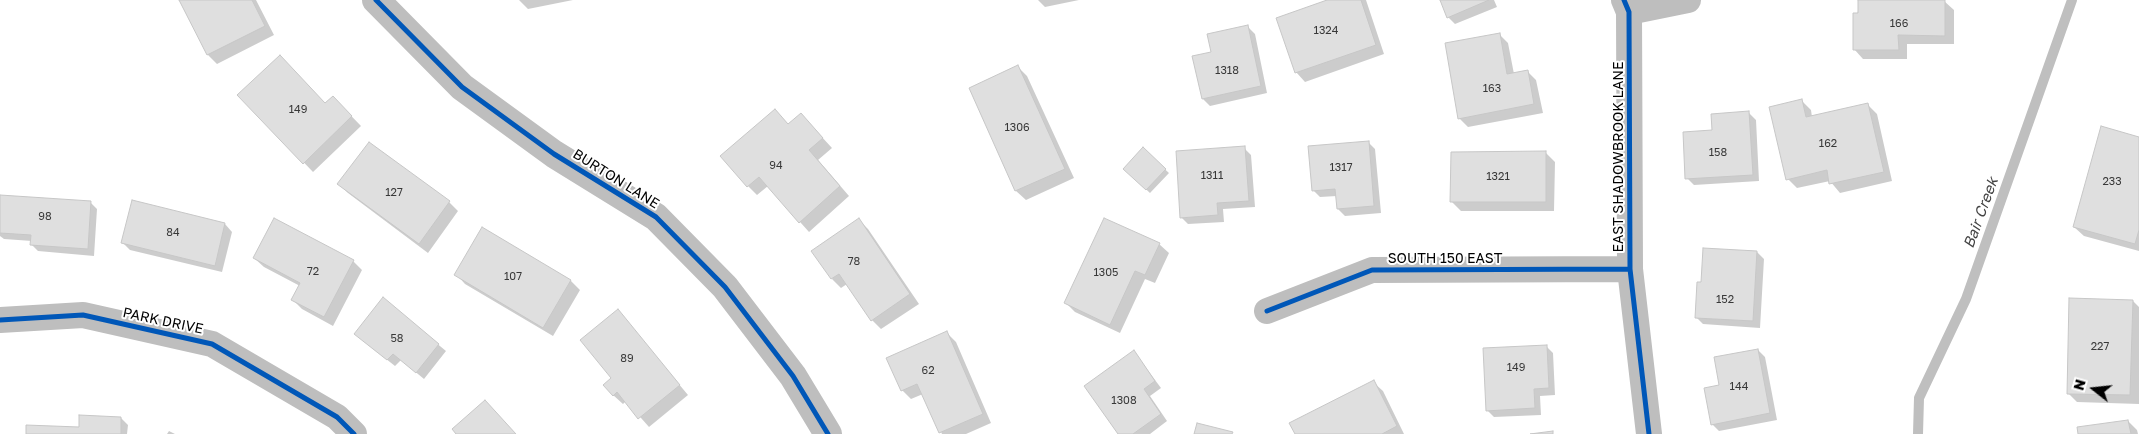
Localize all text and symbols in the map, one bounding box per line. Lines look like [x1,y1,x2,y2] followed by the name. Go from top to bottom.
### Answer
[1890,17,1908,31] house number: 166
[1314,24,1338,38] house number: 1324
[1611,62,1627,252] street label: EAST SHADOWBROOK LANE
[1215,64,1239,78] house number: 1318
[1483,82,1501,96] house number: 163
[289,103,307,117] house number: 149
[1004,121,1030,135] house number: 1306
[1819,137,1837,151] house number: 162
[570,146,662,212] street label: BURTON LANE
[1709,146,1727,160] house number: 158
[769,159,783,173] house number: 94
[1330,161,1352,175] house number: 1317
[1201,169,1223,183] house number: 1311
[1486,170,1510,184] house number: 1321
[1960,175,2002,251] water label: Bair Creek
[2102,175,2122,189] house number: 233
[385,186,403,200] house number: 127
[38,210,52,224] house number: 98
[166,226,180,240] house number: 84
[1388,251,1502,267] street label: SOUTH 150 EAST
[848,255,860,269] house number: 78
[307,265,319,279] house number: 72
[1094,266,1118,280] house number: 1305
[504,270,522,284] house number: 107
[1716,293,1734,307] house number: 152
[121,304,205,338] street label: PARK DRIVE
[390,332,404,346] house number: 58
[2091,340,2109,354] house number: 227
[620,352,634,366] house number: 89
[1507,361,1525,375] house number: 149
[921,364,935,378] house number: 62
[2069,364,2119,414] north arrow
[2069,377,2089,392] text: N
[1730,380,1748,394] house number: 144
[1111,394,1137,408] house number: 1308

